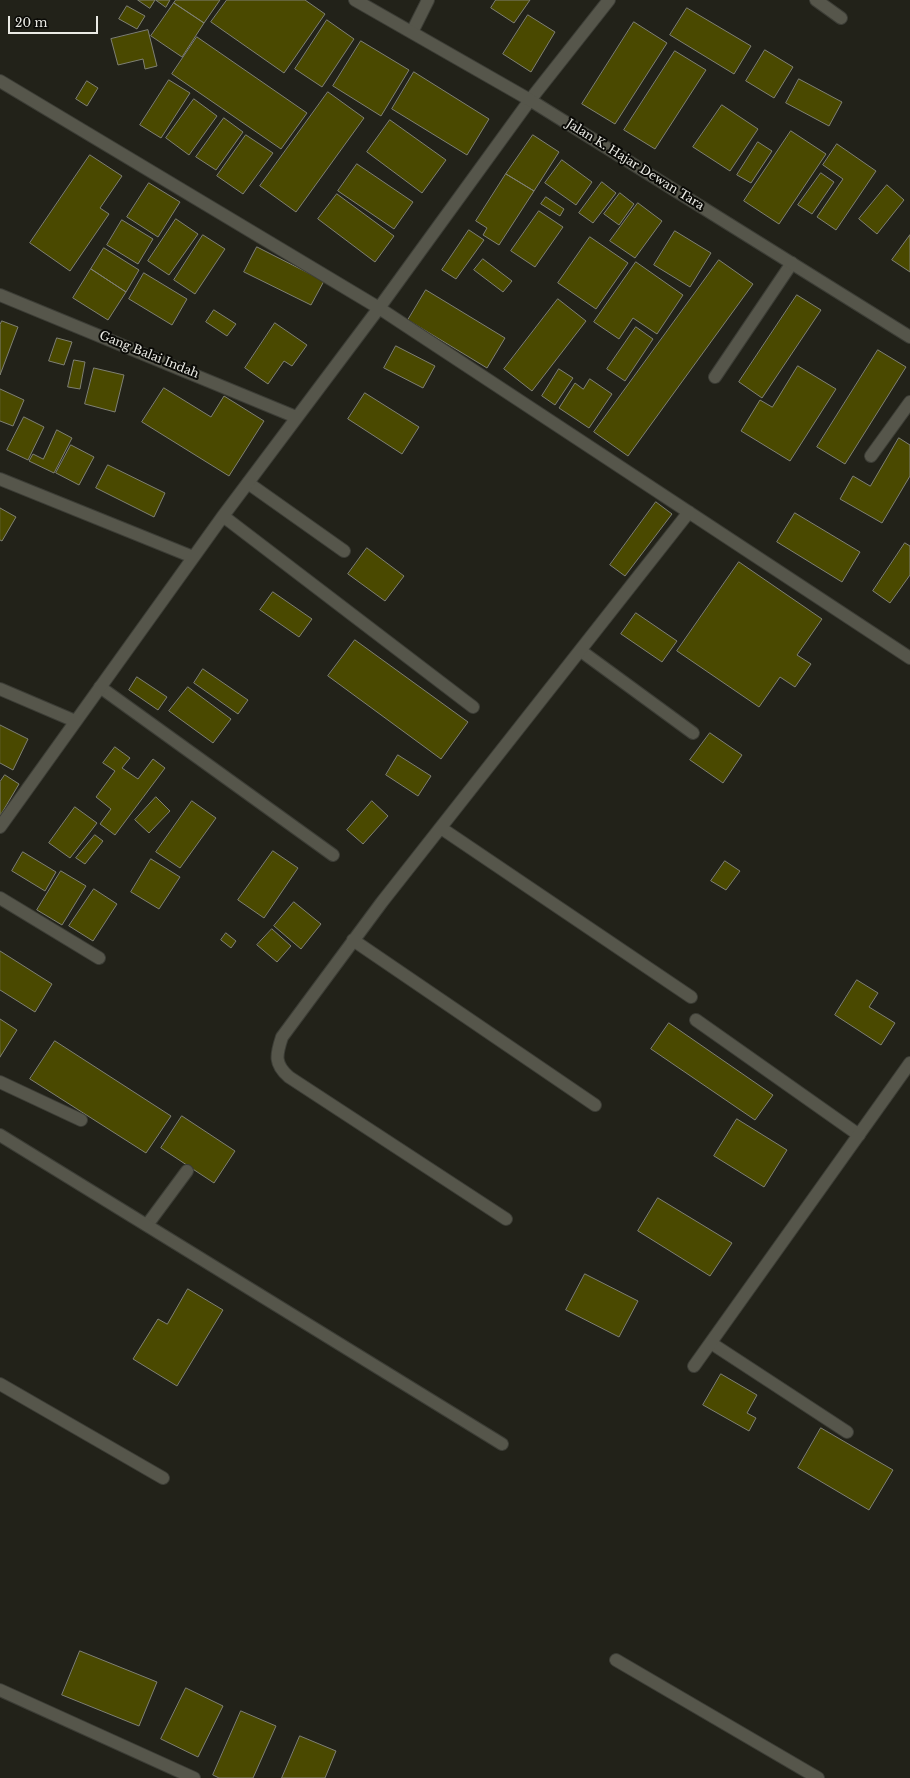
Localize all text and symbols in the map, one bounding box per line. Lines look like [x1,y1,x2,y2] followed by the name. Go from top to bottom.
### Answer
[10,8,100,34] scale bar
[15,15,47,30] text: 20 m
[564,117,706,213] street label: Jalan K. Hajar Dewan Tara
[97,328,201,382] street label: Gang Balai Indah

